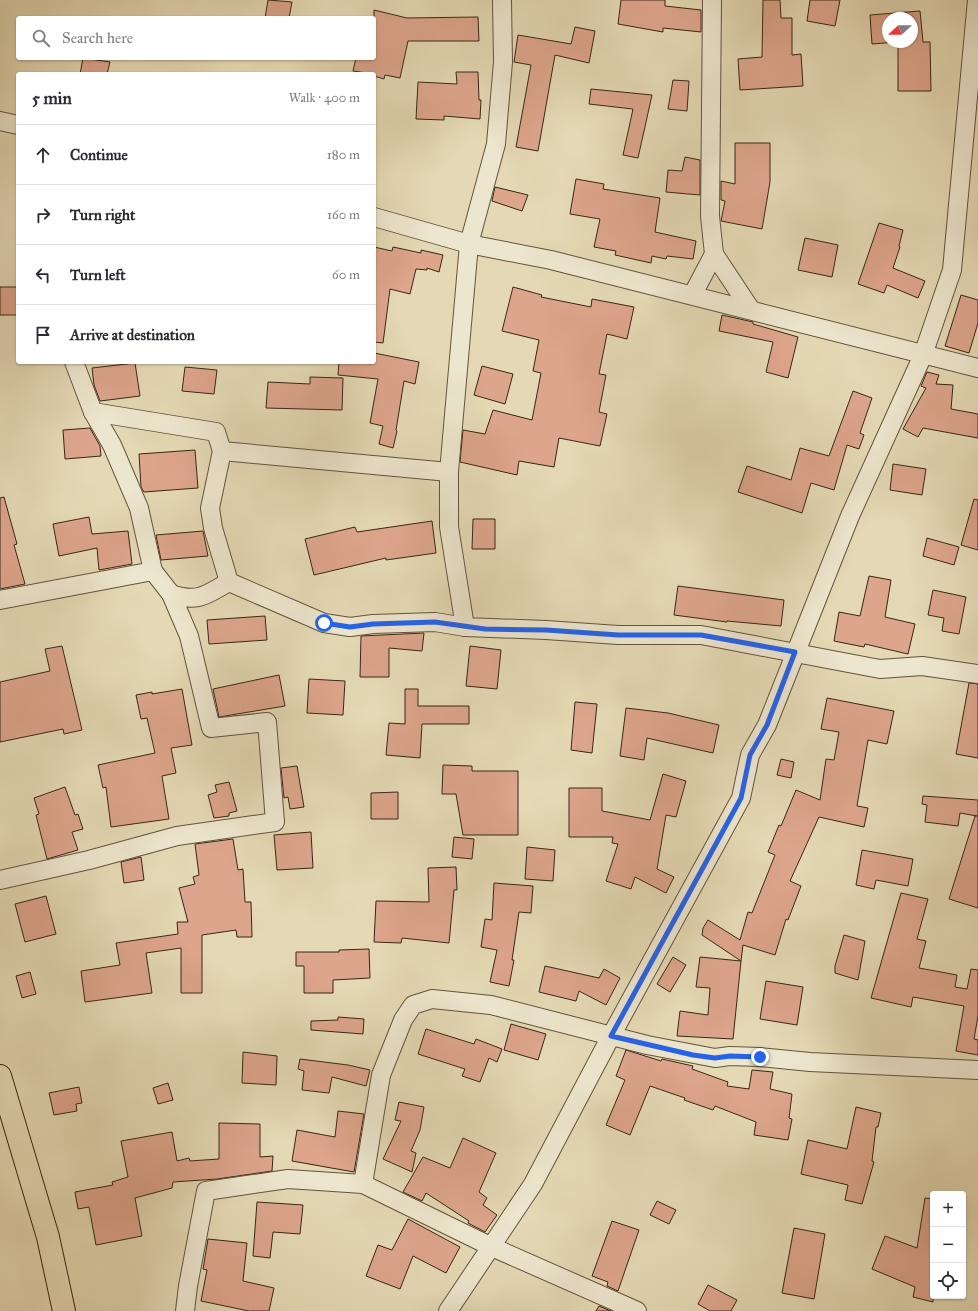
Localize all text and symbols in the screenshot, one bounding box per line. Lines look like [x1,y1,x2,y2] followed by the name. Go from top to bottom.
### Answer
[882,12,918,48] north arrow
[16,16,376,60] search box
[30,27,52,49] icon: search
[62,29,133,47] text: Search here
[32,88,72,109] text: 5 min
[289,90,360,106] text: Walk · 400 m
[32,144,54,166] icon: ahead
[70,146,128,164] text: Continue
[327,147,360,163] text: 180 m
[32,204,54,226] icon: right
[70,206,135,224] text: Turn right
[327,207,360,223] text: 160 m
[32,264,54,286] icon: left
[70,266,126,284] text: Turn left
[332,267,360,283] text: 60 m
[32,324,54,346] icon: arrive
[70,326,195,344] text: Arrive at destination
[315,614,333,632] route start
[751,1048,769,1066] route end
[930,1191,966,1299] map controls
[930,1191,966,1227] button: +
[930,1227,966,1263] button: −
[930,1263,966,1299] button: locate

